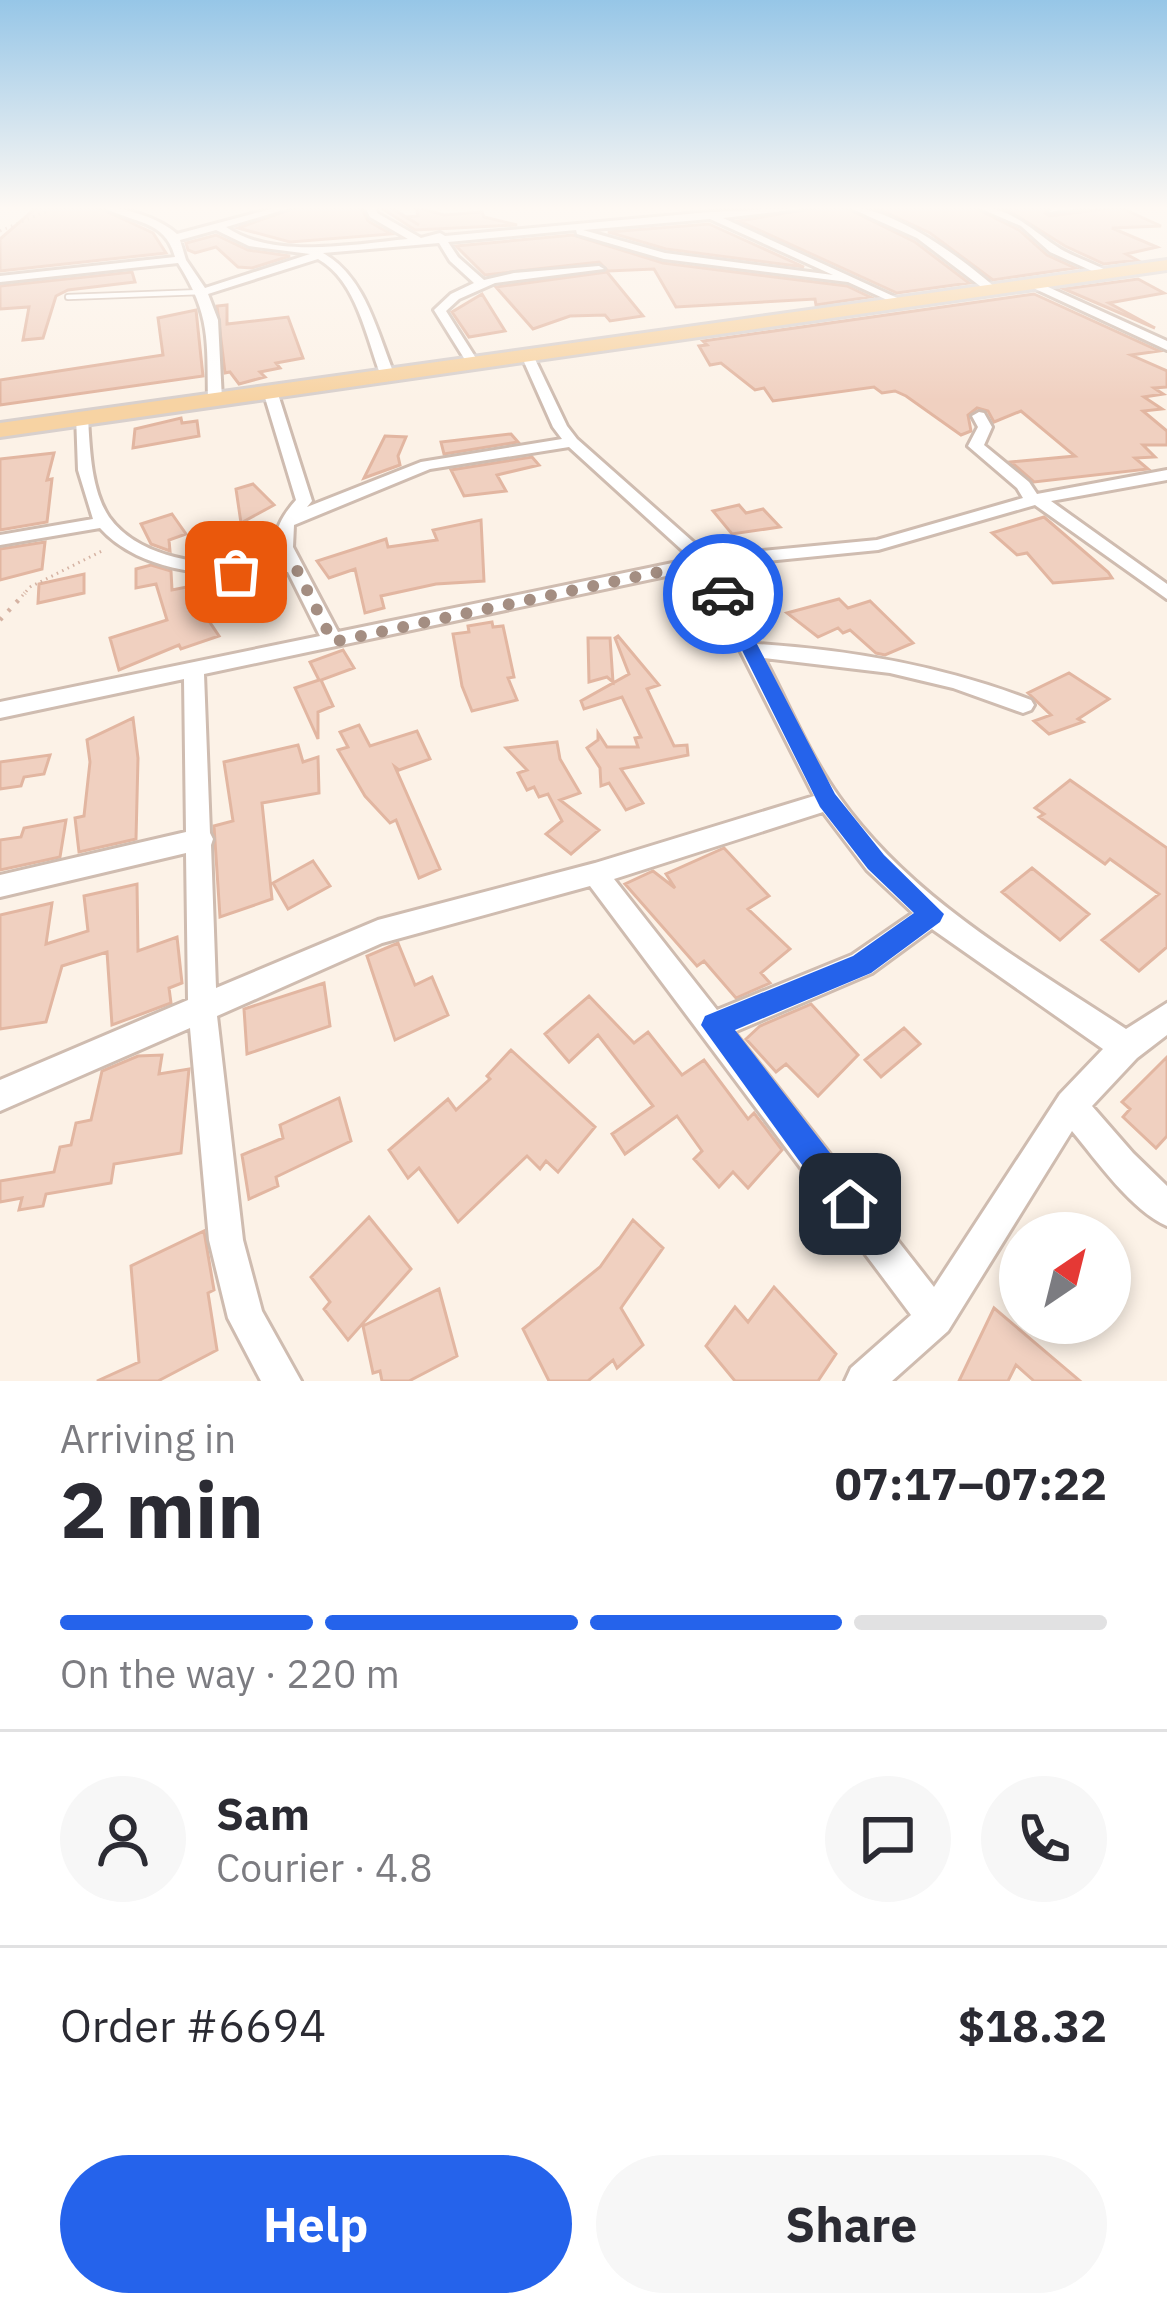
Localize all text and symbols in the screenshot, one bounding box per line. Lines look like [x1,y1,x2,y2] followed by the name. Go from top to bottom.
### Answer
[185,521,287,623] pin
[663,534,783,654] courier
[203,539,269,605] icon: bag
[690,561,756,627] icon: car
[799,1153,901,1255] pin
[817,1171,883,1237] icon: home
[999,1212,1131,1344] north arrow
[999,1212,1131,1344] map controls
[60,1413,236,1464] text: Arriving in
[835,1454,1107,1512] text: 07:17–07:22
[60,1458,264,1559] text: 2 min
[60,1648,400,1699] text: On the way · 220 m
[60,1776,186,1902] button: person
[825,1776,951,1902] button: chat
[981,1776,1107,1902] button: phone
[216,1784,310,1842] text: Sam
[216,1842,433,1893] text: Courier · 4.8
[60,1996,326,2054] text: Order #6694
[958,1996,1107,2054] text: $18.32
[60,2155,572,2293] button: Help
[596,2155,1107,2293] button: Share

